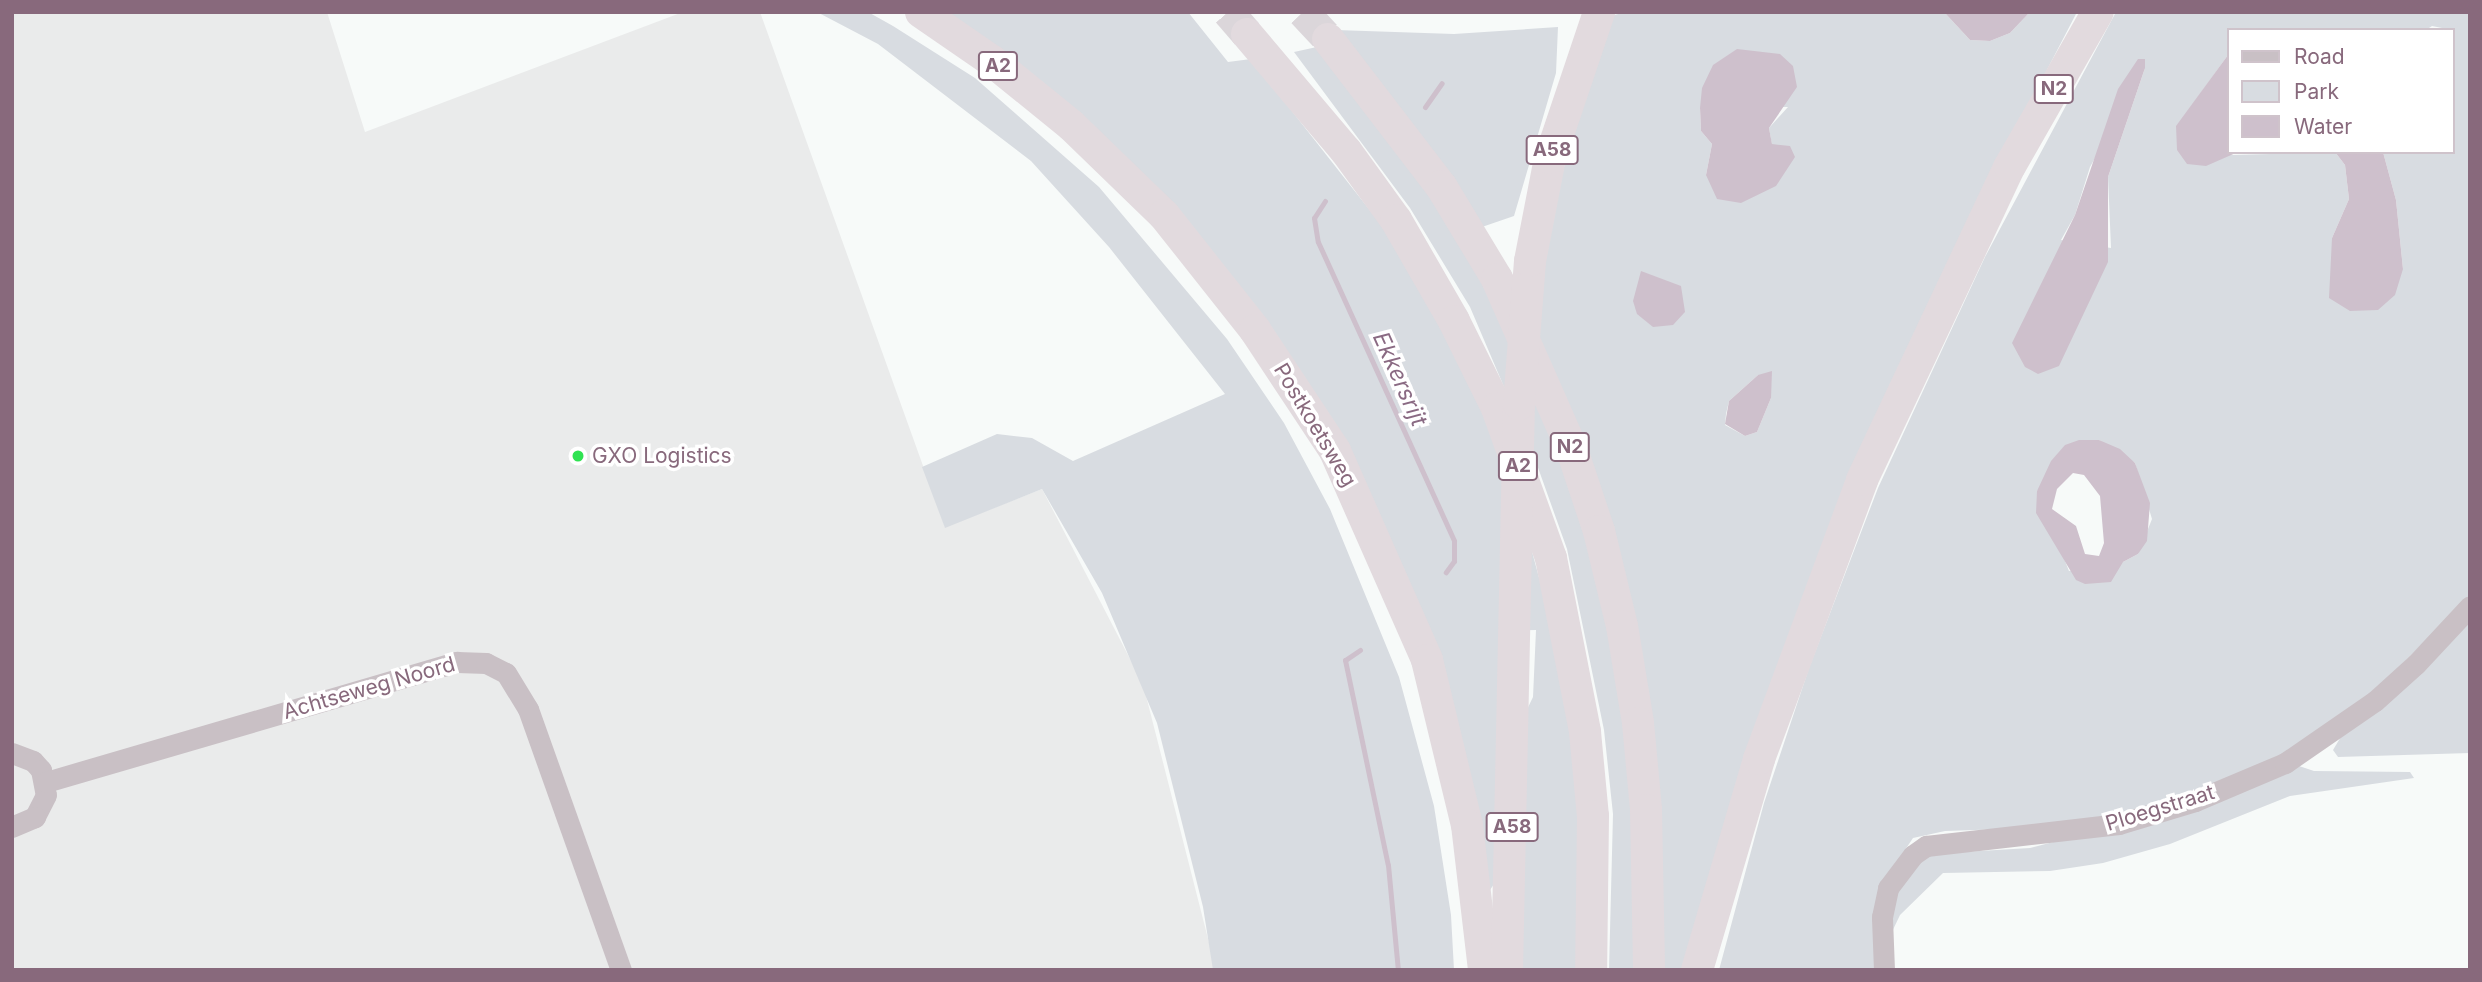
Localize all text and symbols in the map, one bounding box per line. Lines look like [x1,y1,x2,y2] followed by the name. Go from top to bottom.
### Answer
[2226,28,2454,154] legend
[2294,44,2345,69] text: Road
[977,50,1019,82] road number: A2
[2033,74,2075,104] road number: N2
[2294,79,2339,104] text: Park
[2294,114,2352,139] text: Water
[1524,134,1580,166] road number: A58
[1367,328,1433,430] water label: Ekkersrijt
[1268,359,1362,491] street label: Postkoetsweg
[1549,432,1591,462] road number: N2
[592,443,732,469] place label: GXO Logistics
[570,448,586,464] marker: GXO Logistics
[1497,450,1539,481] road number: A2
[280,651,458,725] street label: Achtseweg Noord
[2103,780,2217,836] street label: Ploegstraat
[1484,812,1540,842] road number: A58

